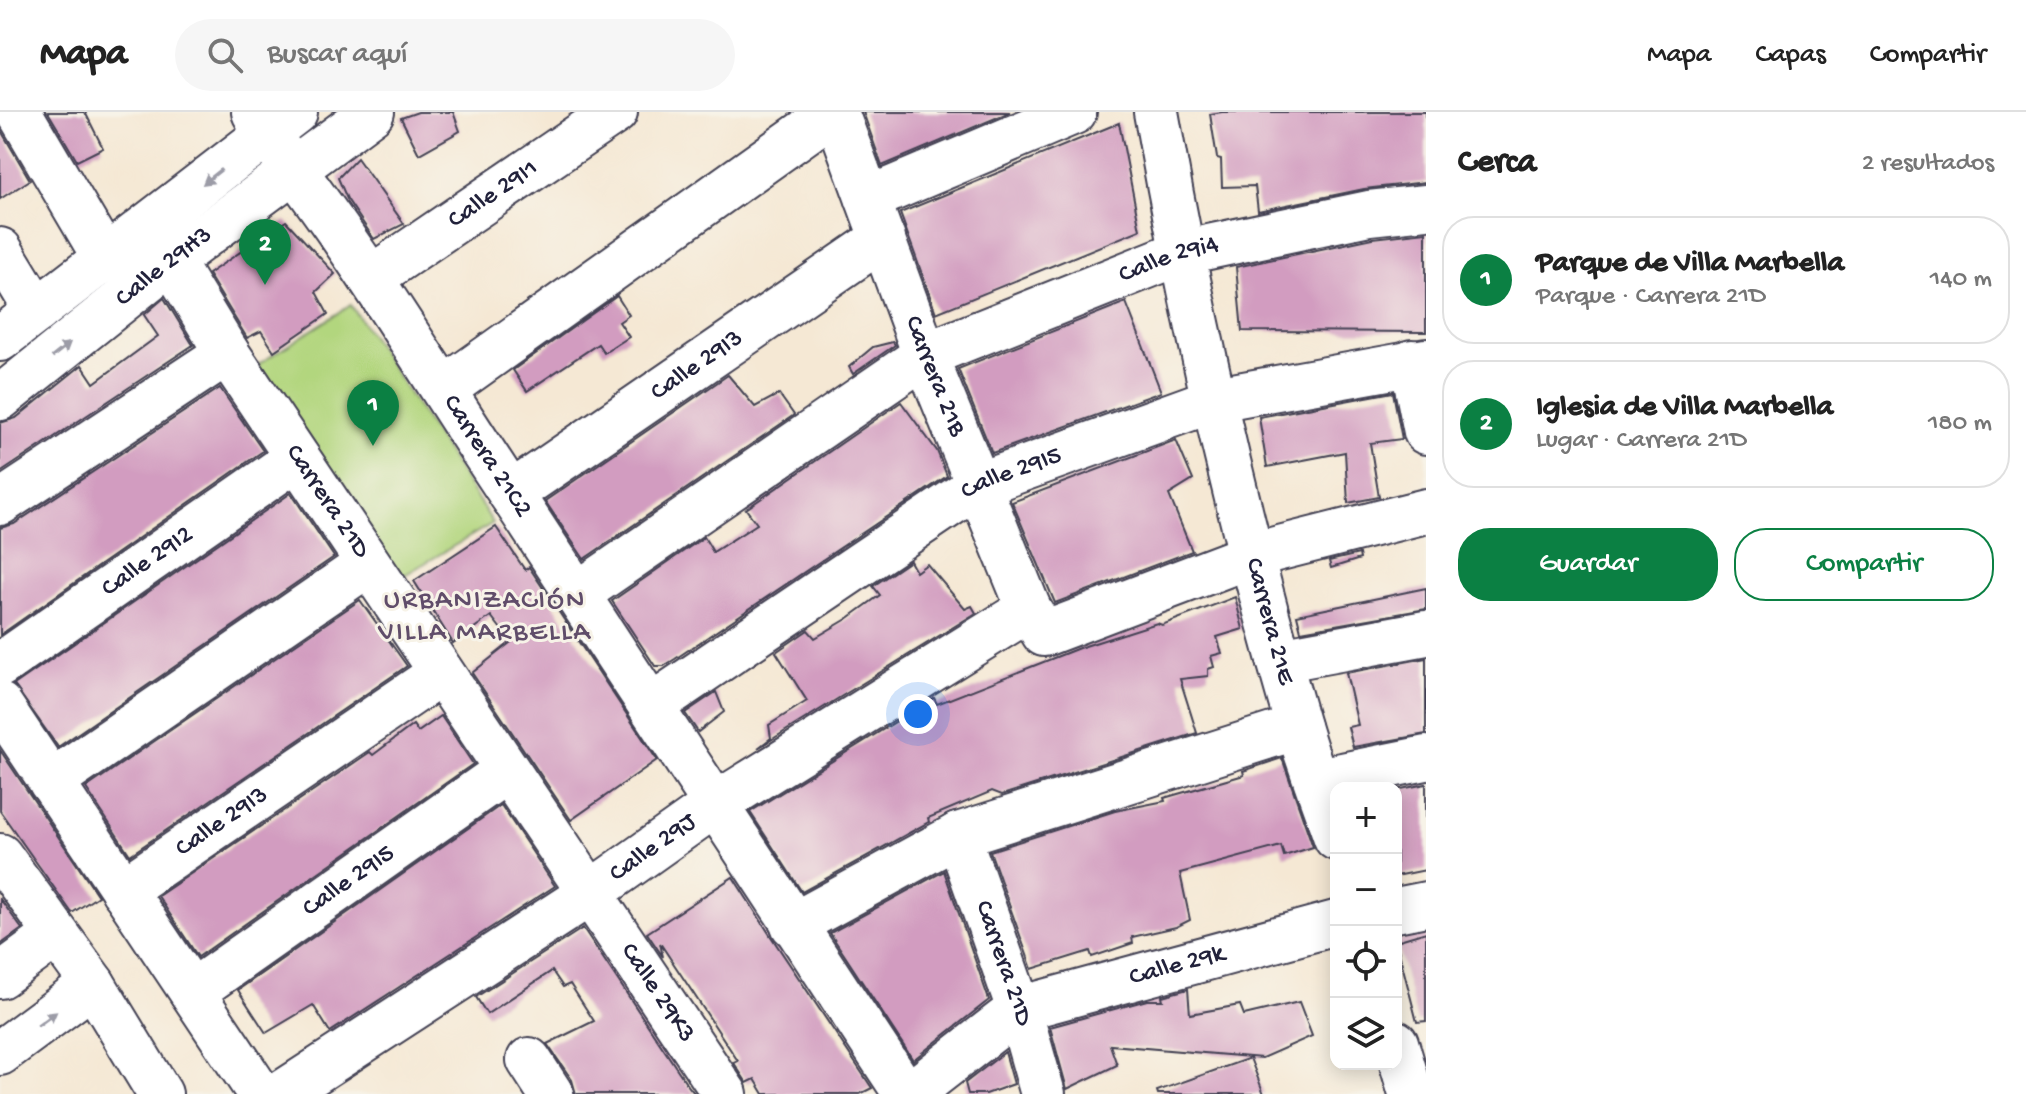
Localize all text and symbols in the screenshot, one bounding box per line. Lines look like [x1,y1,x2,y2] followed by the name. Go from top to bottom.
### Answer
[175,19,735,91] search box
[40,33,127,77] text: Mapa
[203,33,247,77] icon: search
[267,38,407,73] text: Buscar aquí
[1647,39,1711,72] text: Mapa
[1755,39,1826,72] text: Capas
[1870,39,1986,72] text: Compartir
[1458,144,1536,184] text: Cerca
[1862,149,1994,180] text: 2 resultados
[442,153,544,236] street label: Calle 29I1
[202,168,222,185] one-way arrow
[239,219,291,285] pin: 2
[110,220,219,314] street label: Calle 29H3
[1115,230,1221,291] street label: Calle 29i4
[1536,247,1844,282] text: Parque de Villa Marbella
[1481,265,1491,296] text: 1
[1930,265,1992,296] text: 140 m
[1536,282,1766,313] text: Parque · Carrera 21D
[897,312,972,442] street label: Carrera 21B
[645,323,749,408] street label: Calle 29I3
[51,342,71,358] one-way arrow
[347,380,399,446] pin: 1
[435,389,538,524] street label: Carrera 21C2
[1536,391,1833,426] text: Iglesia de Villa Marbella
[1480,409,1492,440] text: 2
[1928,409,1992,440] text: 180 m
[1536,426,1747,457] text: Lugar · Carrera 21D
[278,439,376,565] street label: Carrera 21D
[955,441,1066,508] street label: Calle 29I5
[96,519,200,605] street label: Calle 29I2
[1458,528,1718,601] button: Guardar
[1734,528,1994,601] button: Compartir
[1237,555,1301,689] street label: Carrera 21E
[377,585,592,650] district label: URBANIZACIÓN VILLA MARBELLA
[898,694,938,734] your location
[170,780,274,865] street label: Calle 29I3
[1330,782,1402,1070] map controls
[1330,782,1402,854] button: +
[604,806,704,890] street label: Calle 29J
[297,839,401,924] street label: Calle 29I5
[1330,854,1402,926] button: −
[967,897,1039,1029] street label: Carrera 21D
[1330,926,1402,998] button: locate
[613,938,702,1049] street label: Calle 29K3
[1126,938,1230,994] street label: Calle 29k
[1330,998,1402,1070] button: layers
[36,1011,57,1027] one-way arrow

